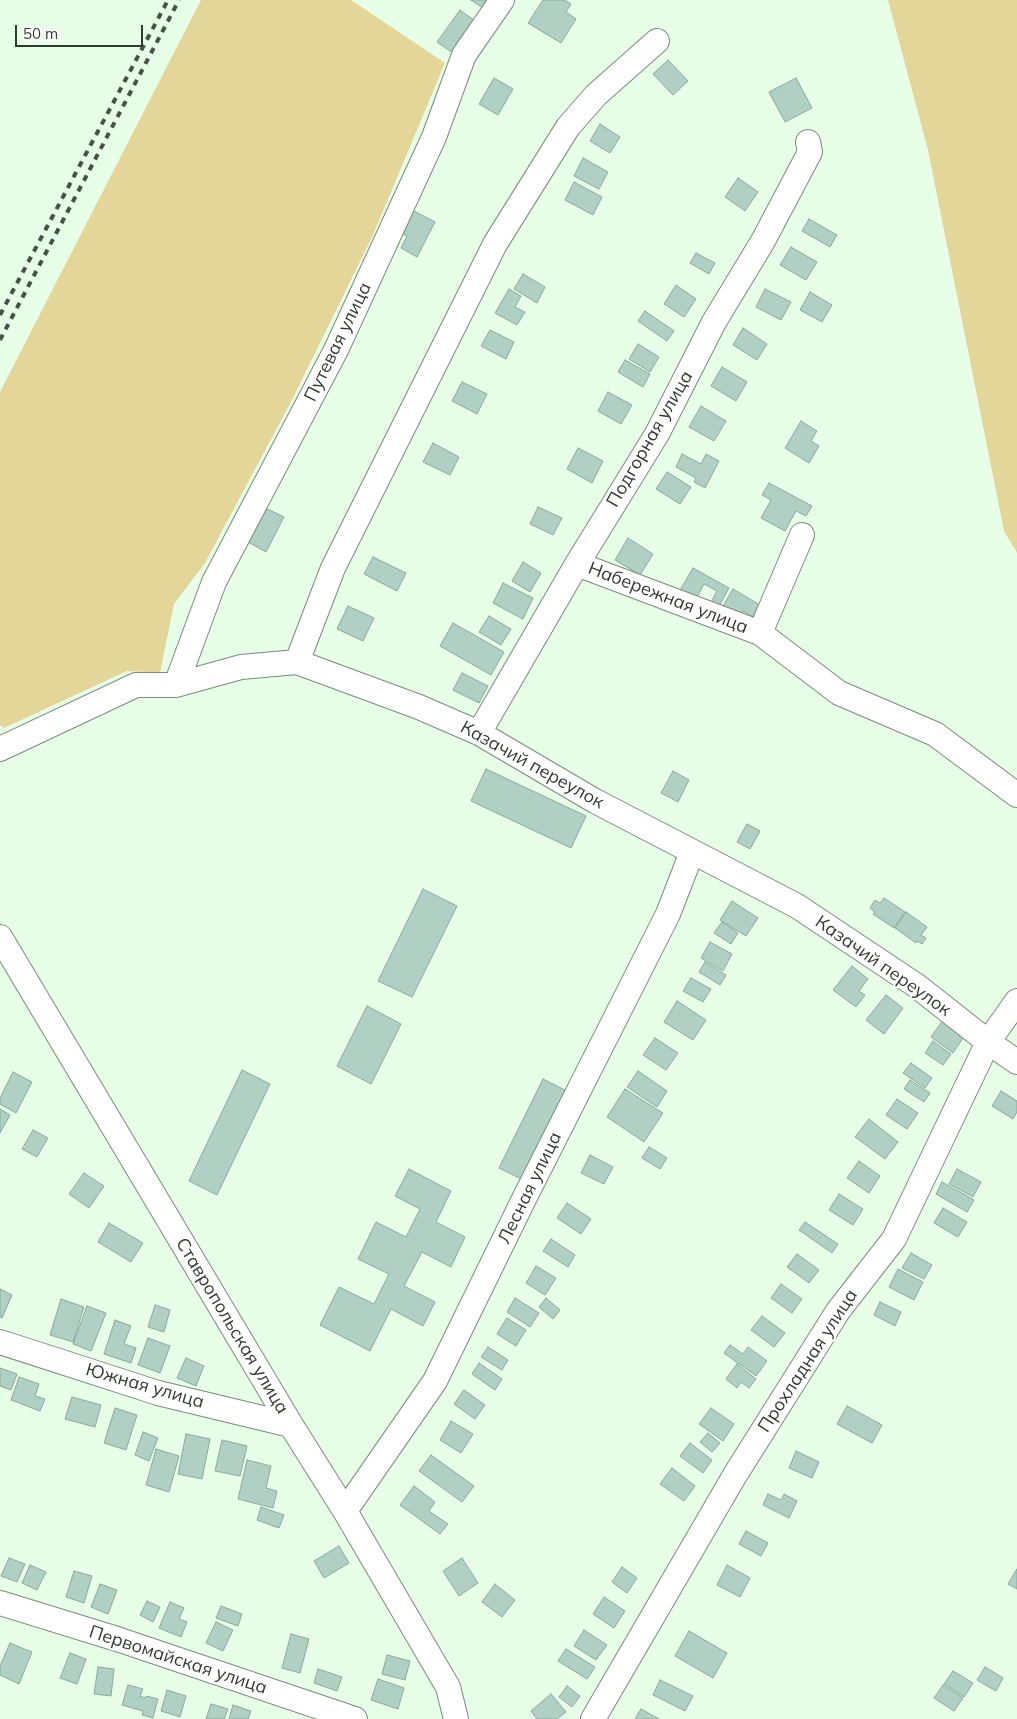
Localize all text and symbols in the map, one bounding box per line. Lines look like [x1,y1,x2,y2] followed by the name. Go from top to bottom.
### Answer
[18,15,145,47] scale bar
[23,24,58,43] text: 50 m
[300,279,376,405] street label: Путевая улица
[602,367,698,511] street label: Подгорная улица
[585,558,751,638] street label: Набережная улица
[457,717,607,813] street label: Казачий переулок
[811,911,955,1021] street label: Казачий переулок
[494,1129,566,1247] street label: Лесная улица
[171,1234,293,1418] street label: Ставропольская улица
[754,1285,862,1437] street label: Прохладная улица
[83,1359,207,1413] street label: Южная улица
[86,1621,270,1699] street label: Первомайская улица

